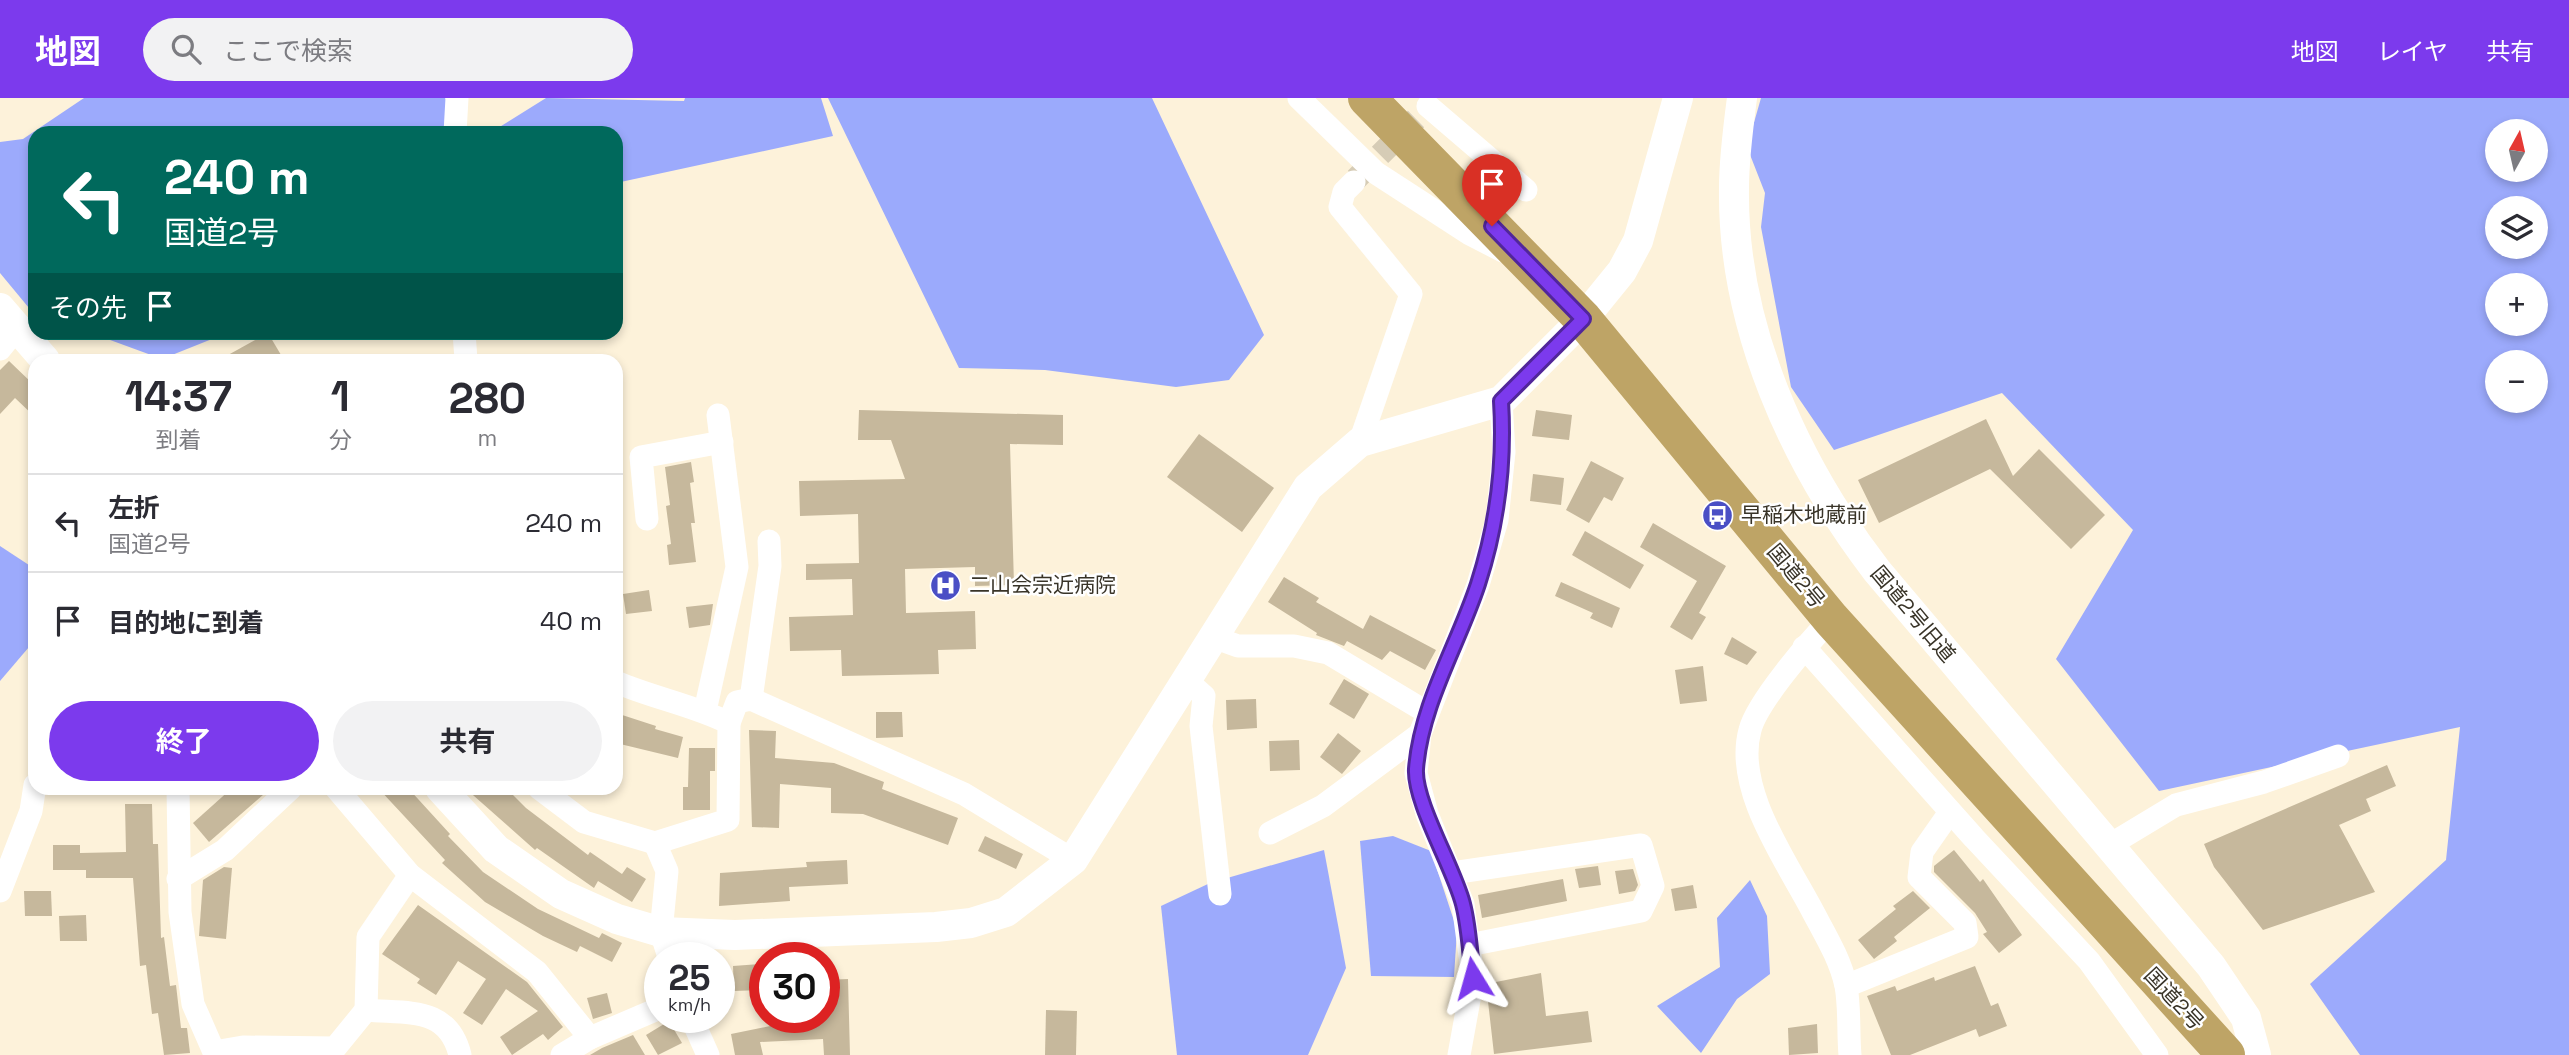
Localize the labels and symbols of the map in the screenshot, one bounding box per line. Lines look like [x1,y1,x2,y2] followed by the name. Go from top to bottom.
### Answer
[2485,119,2548,182] north arrow
[1462,154,1522,226] pin
[1701,498,1735,532] bus stop icon: 早稲木地蔵前
[1741,501,1867,528] place label: 早稲木地蔵前
[1762,538,1831,613] street label: 国道2号
[1865,560,1962,667] street label: 国道2号旧道
[929,568,963,602] hospital icon: 二山会宗近病院
[969,571,1116,598] place label: 二山会宗近病院
[1436,941,1510,1015] position arrow
[749,942,840,1033] speed limit sign: 30
[2139,962,2210,1036] street label: 国道2号

